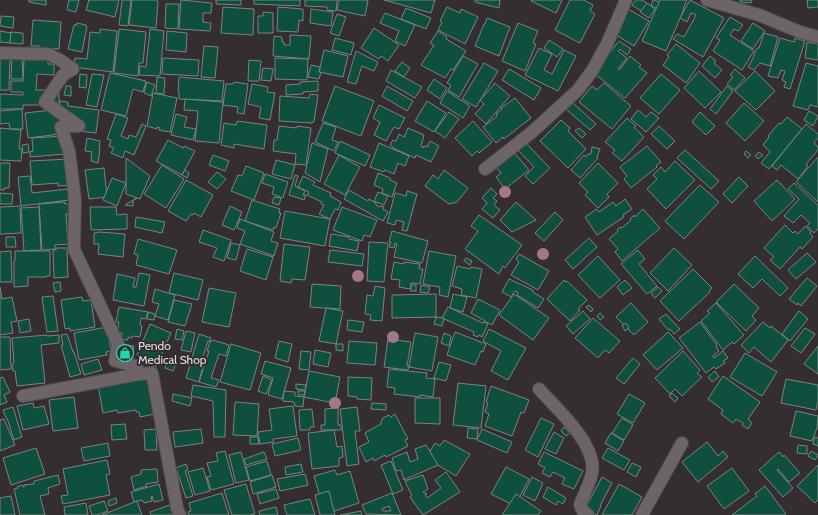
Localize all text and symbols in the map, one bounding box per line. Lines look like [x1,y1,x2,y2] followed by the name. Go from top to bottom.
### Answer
[138,338,207,367] place label: Pendo Medical Shop
[115,343,135,363] shop icon: Pendo Medical Shop

